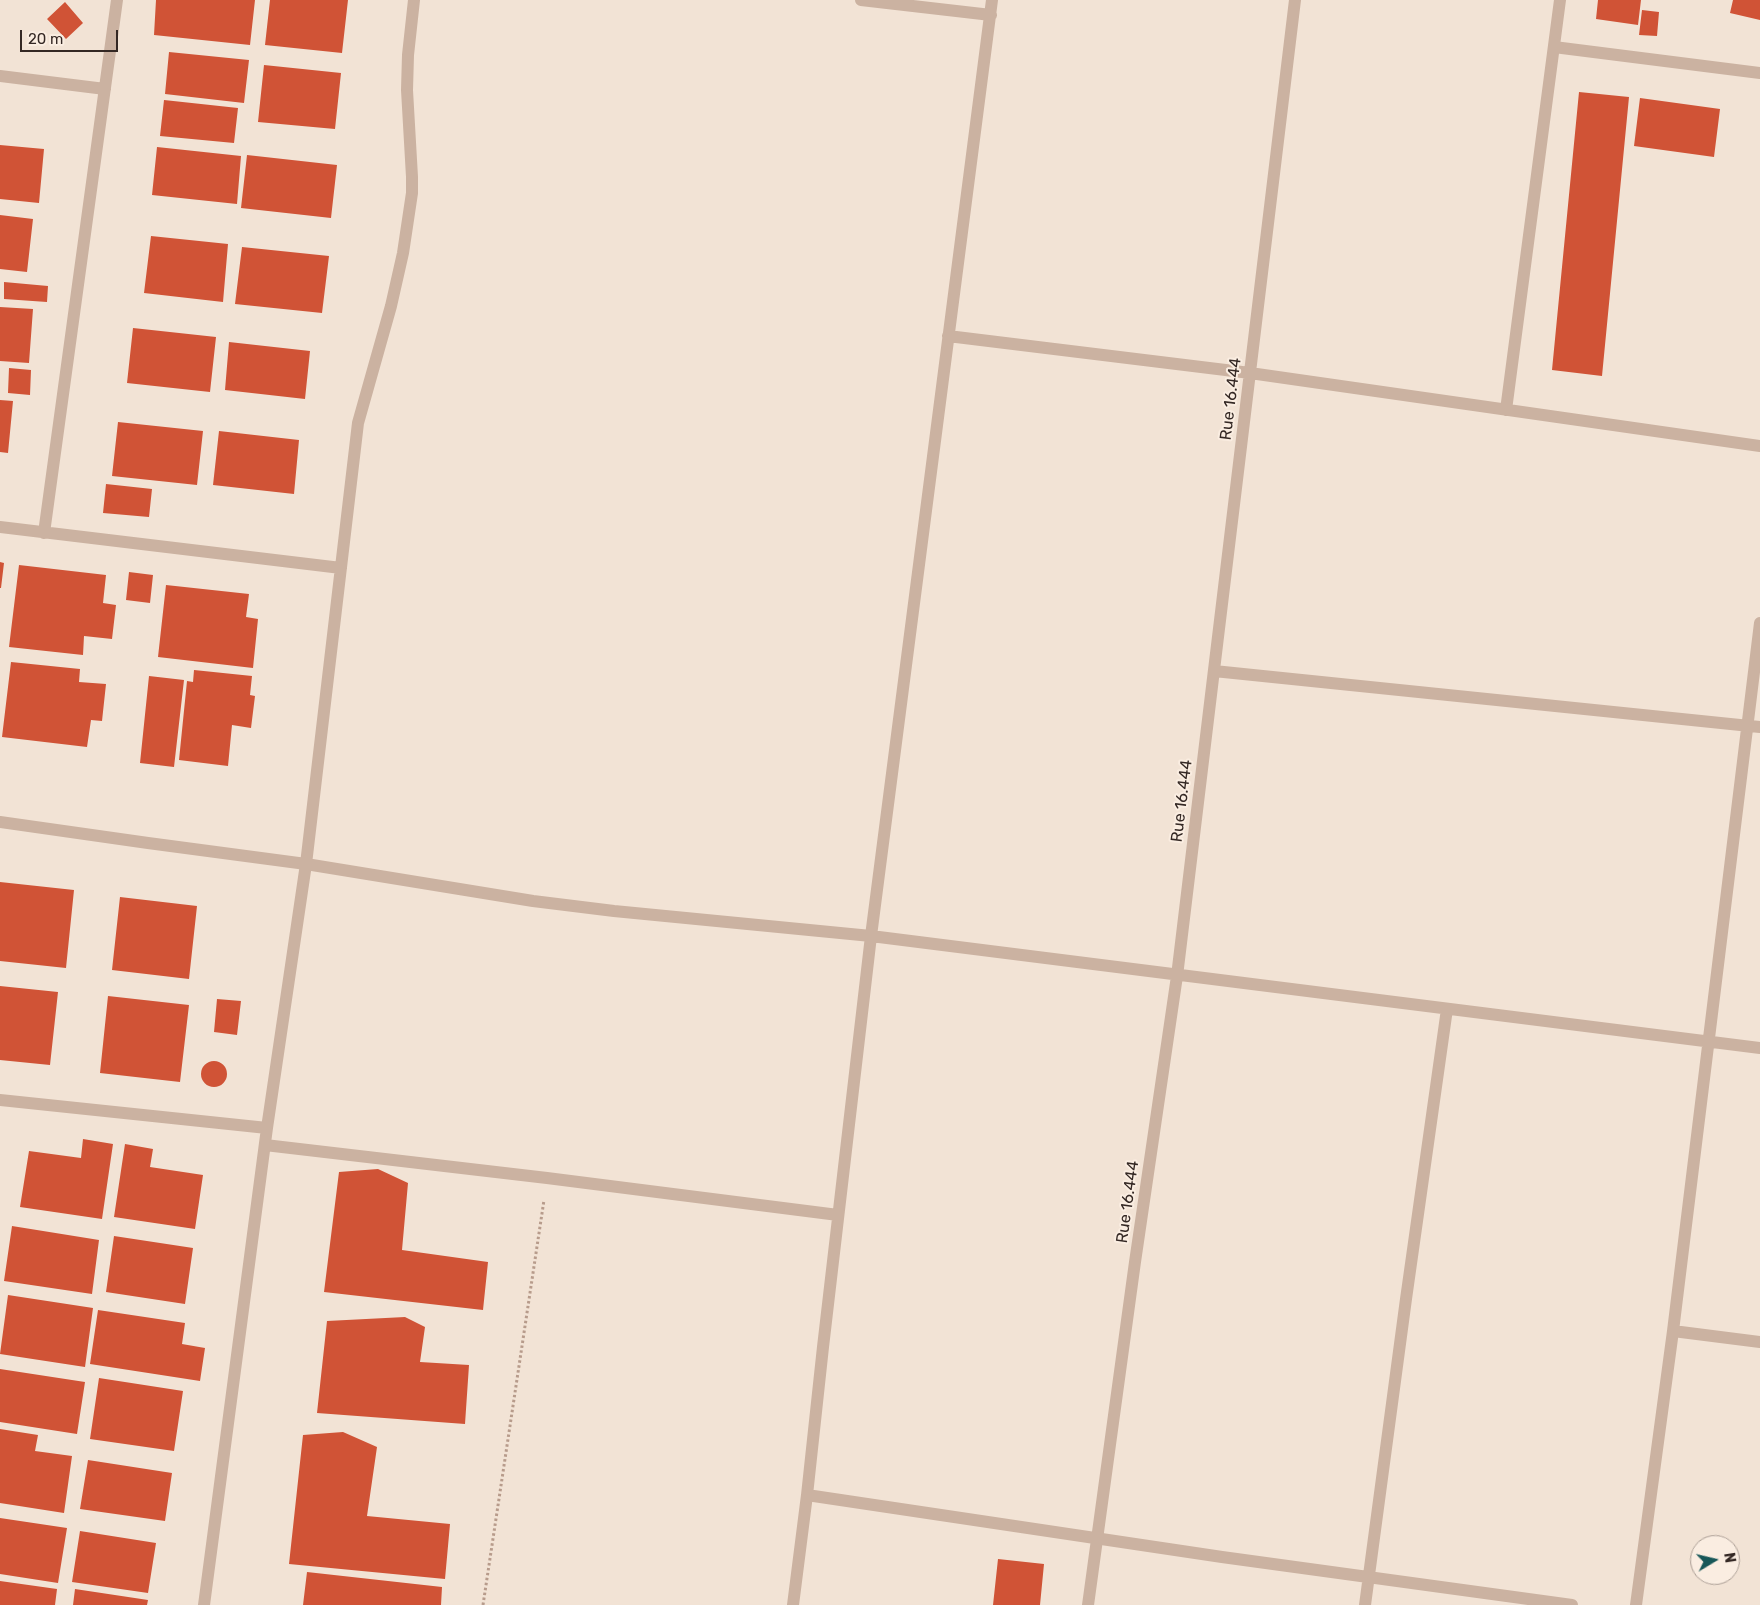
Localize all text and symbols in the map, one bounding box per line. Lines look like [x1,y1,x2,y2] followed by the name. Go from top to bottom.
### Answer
[22,20,120,52] scale bar
[28,30,63,48] text: 20 m
[1216,357,1246,441] street label: Rue 16.444
[1167,759,1197,843] street label: Rue 16.444
[1113,1160,1143,1244] street label: Rue 16.444
[1690,1535,1740,1585] north arrow
[1720,1551,1739,1564] text: N

